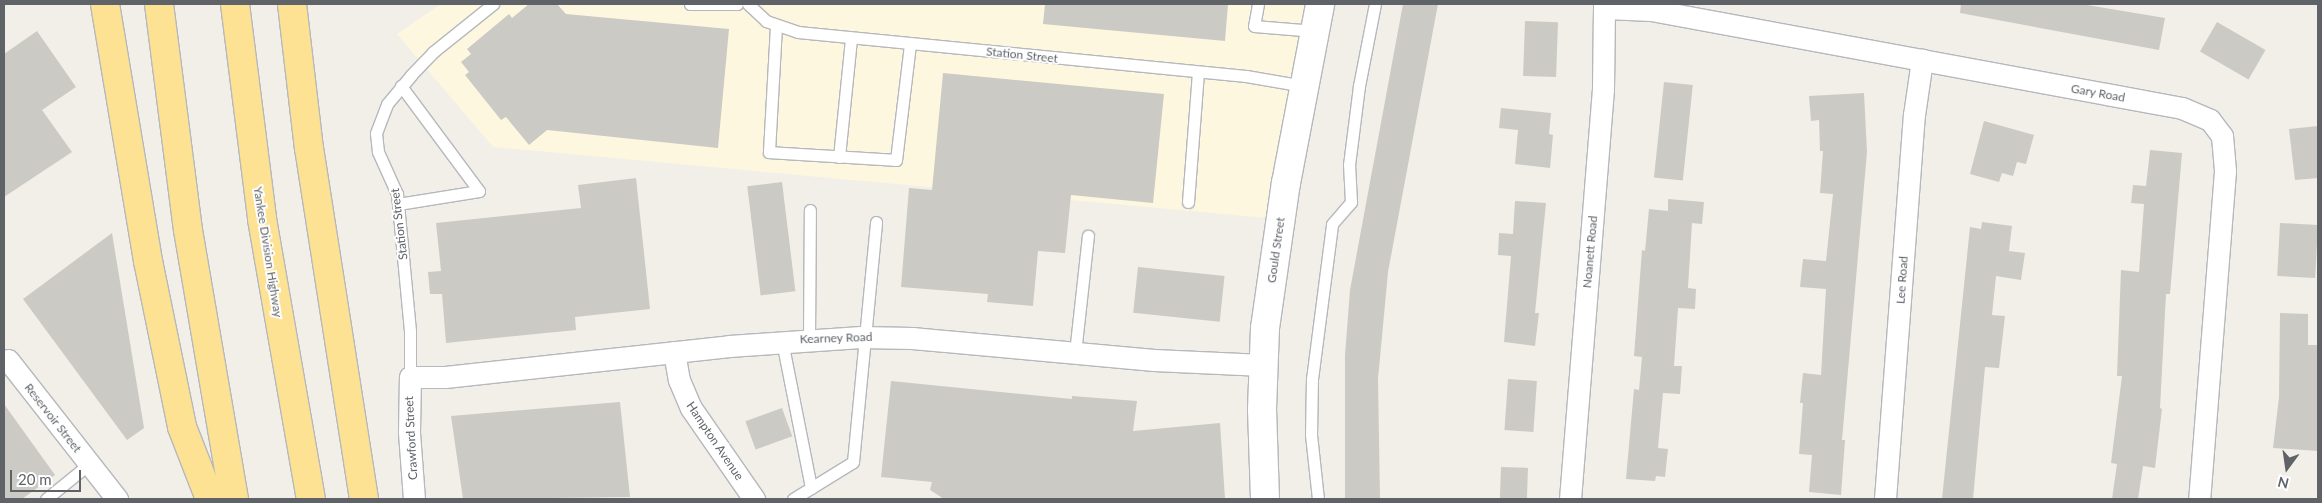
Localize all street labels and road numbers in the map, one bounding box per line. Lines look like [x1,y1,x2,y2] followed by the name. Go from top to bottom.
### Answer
[985,44,1059,66] street label: Station Street
[2070,81,2126,105] street label: Gary Road
[251,186,285,318] street label: Yankee Division Highway
[387,187,411,261] street label: Station Street
[1580,215,1600,289] street label: Noanett Road
[1264,216,1288,284] street label: Gould Street
[1893,256,1911,304] street label: Lee Road
[799,330,873,346] street label: Kearney Road
[21,380,85,456] street label: Reservoir Street
[402,396,420,480] street label: Crawford Street
[683,399,747,483] street label: Hampton Avenue

